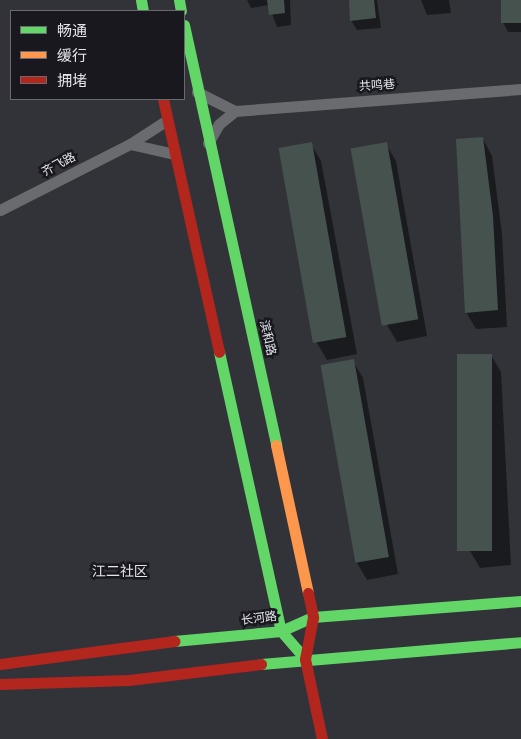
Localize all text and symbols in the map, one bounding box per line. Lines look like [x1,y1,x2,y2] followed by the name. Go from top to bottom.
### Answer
[10,10,185,100] legend
[57,22,87,39] text: 畅通
[57,47,87,64] text: 缓行
[57,72,87,89] text: 拥堵
[359,78,395,94] street label: 共鸣巷
[40,150,78,180] street label: 齐飞路
[256,319,278,357] street label: 滨和路
[92,563,148,579] district label: 江二社区
[240,610,278,628] street label: 长河路

